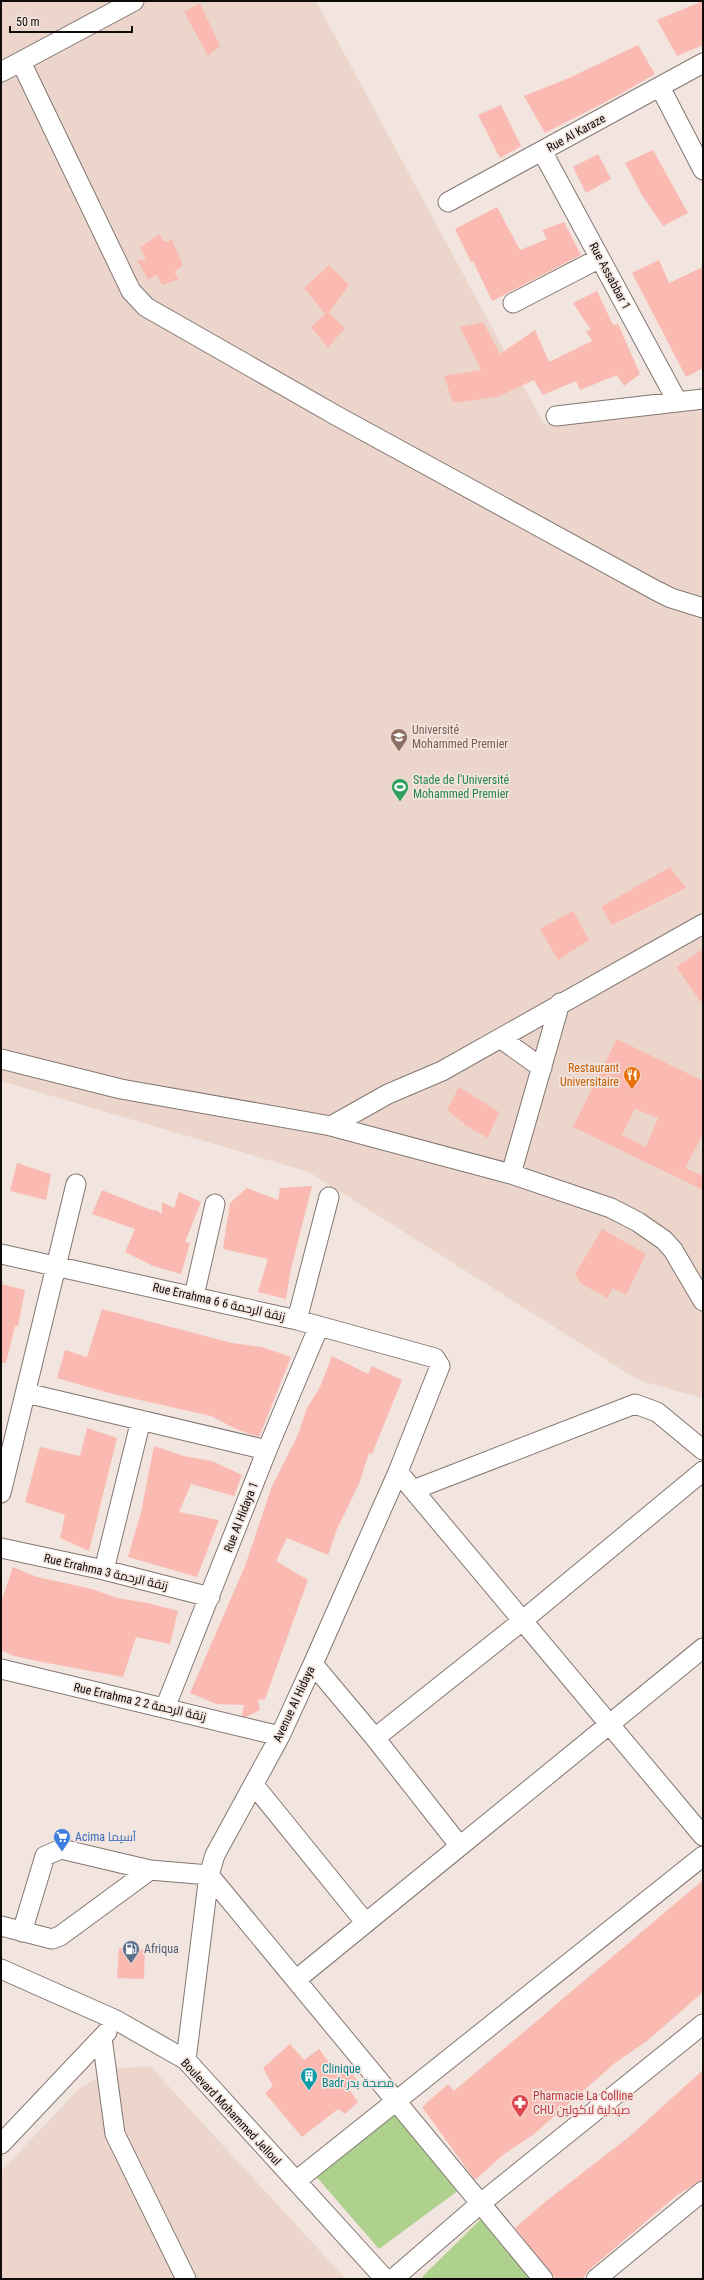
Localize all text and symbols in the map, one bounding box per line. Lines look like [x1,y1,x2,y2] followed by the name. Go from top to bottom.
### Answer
[10,8,132,34] scale bar
[16,15,40,29] text: 50 m
[544,111,608,155] street label: Rue Al Karaze
[586,240,634,312] street label: Rue Assabbar 1
[412,723,508,751] place label: Université Mohammed Premier
[389,727,409,752] school or university icon: Université Mohammed Premier
[413,773,509,801] place label: Stade de l'Université Mohammed Premier
[390,777,410,802] sports icon: Stade de l'Université Mohammed Premier
[560,1061,619,1089] place label: Restaurant Universitaire
[622,1065,642,1090] restaurant icon: Restaurant Universitaire
[151,1280,287,1324] street label: Rue Errahma 6 6 زنقة الرحمة
[221,1480,261,1554] street label: Rue Al Hidaya 1
[43,1551,169,1593] street label: Rue Errahma 3 زنقة الرحمة
[270,1664,318,1744] street label: Avenue Al Hidaya
[72,1680,208,1724] street label: Rue Errahma 2 2 زنقة الرحمة
[52,1827,72,1852] supermarket icon: Acima آسيما
[75,1830,137,1844] place label: Acima آسيما
[121,1939,141,1964] fuel station icon: Afriqua
[144,1942,179,1956] place label: Afriqua
[178,2056,284,2168] street label: Boulevard Mohammed Jelloul
[322,2062,394,2090] place label: Clinique Badr مصحة بدر
[299,2066,319,2091] building icon: Clinique Badr مصحة بدر
[533,2089,633,2117] place label: Pharmacie La Colline CHU صيدلية لاكولين
[510,2093,530,2118] pharmacy icon: Pharmacie La Colline CHU صيدلية لاكولين

